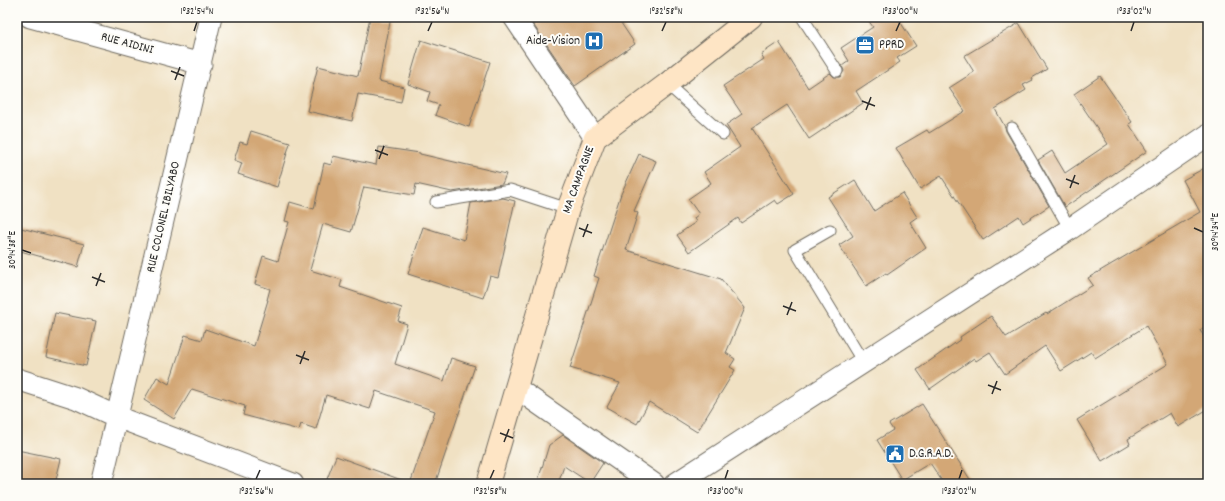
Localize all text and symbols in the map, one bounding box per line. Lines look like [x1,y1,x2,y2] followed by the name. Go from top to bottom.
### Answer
[180,5,214,19] text: 1°32'54"N
[415,5,449,19] text: 1°32'56"N
[649,5,683,19] text: 1°32'58"N
[882,5,918,19] text: 1°33'00"N
[1117,5,1151,19] text: 1°33'02"N
[99,28,155,60] street label: RUE AIDINI
[583,30,605,52] hospital icon: Aide-Vision
[526,32,580,51] place label: Aide-Vision
[854,34,876,56] office icon: PPRD
[879,36,904,55] place label: PPRD
[558,143,600,216] street label: MA CAMPAGNE
[142,159,186,275] street label: RUE COLONEL IBILYABO
[1209,212,1223,251] text: 30°14'34"E
[6,231,20,269] text: 30°14'38"E
[884,443,906,465] public building icon: D.G.R.A.D.
[909,445,953,464] place label: D.G.R.A.D.
[239,485,273,499] text: 1°32'56"N
[473,485,507,499] text: 1°32'58"N
[707,485,743,499] text: 1°33'00"N
[942,485,976,499] text: 1°33'02"N

